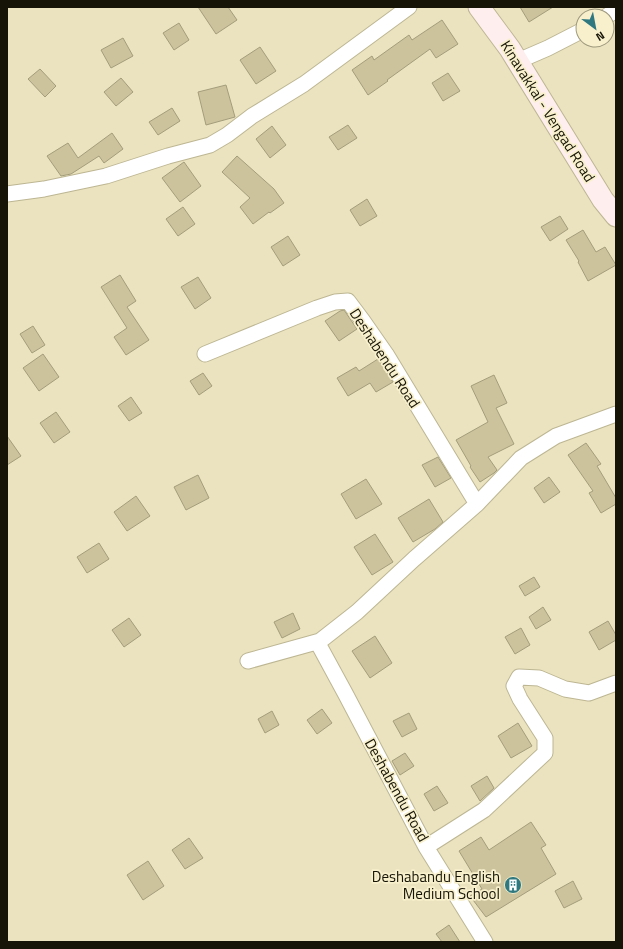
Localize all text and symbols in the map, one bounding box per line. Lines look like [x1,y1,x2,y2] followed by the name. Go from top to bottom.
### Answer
[575,8,615,48] north arrow
[593,28,608,45] text: N
[495,36,601,186] street label: Kinavakkal - Vengad Road
[344,304,426,412] street label: Deshabendu Road
[359,734,435,846] street label: Deshabendu Road
[372,865,500,905] place label: Deshabandu English Medium School
[503,875,523,895] building icon: Deshabandu English Medium School

